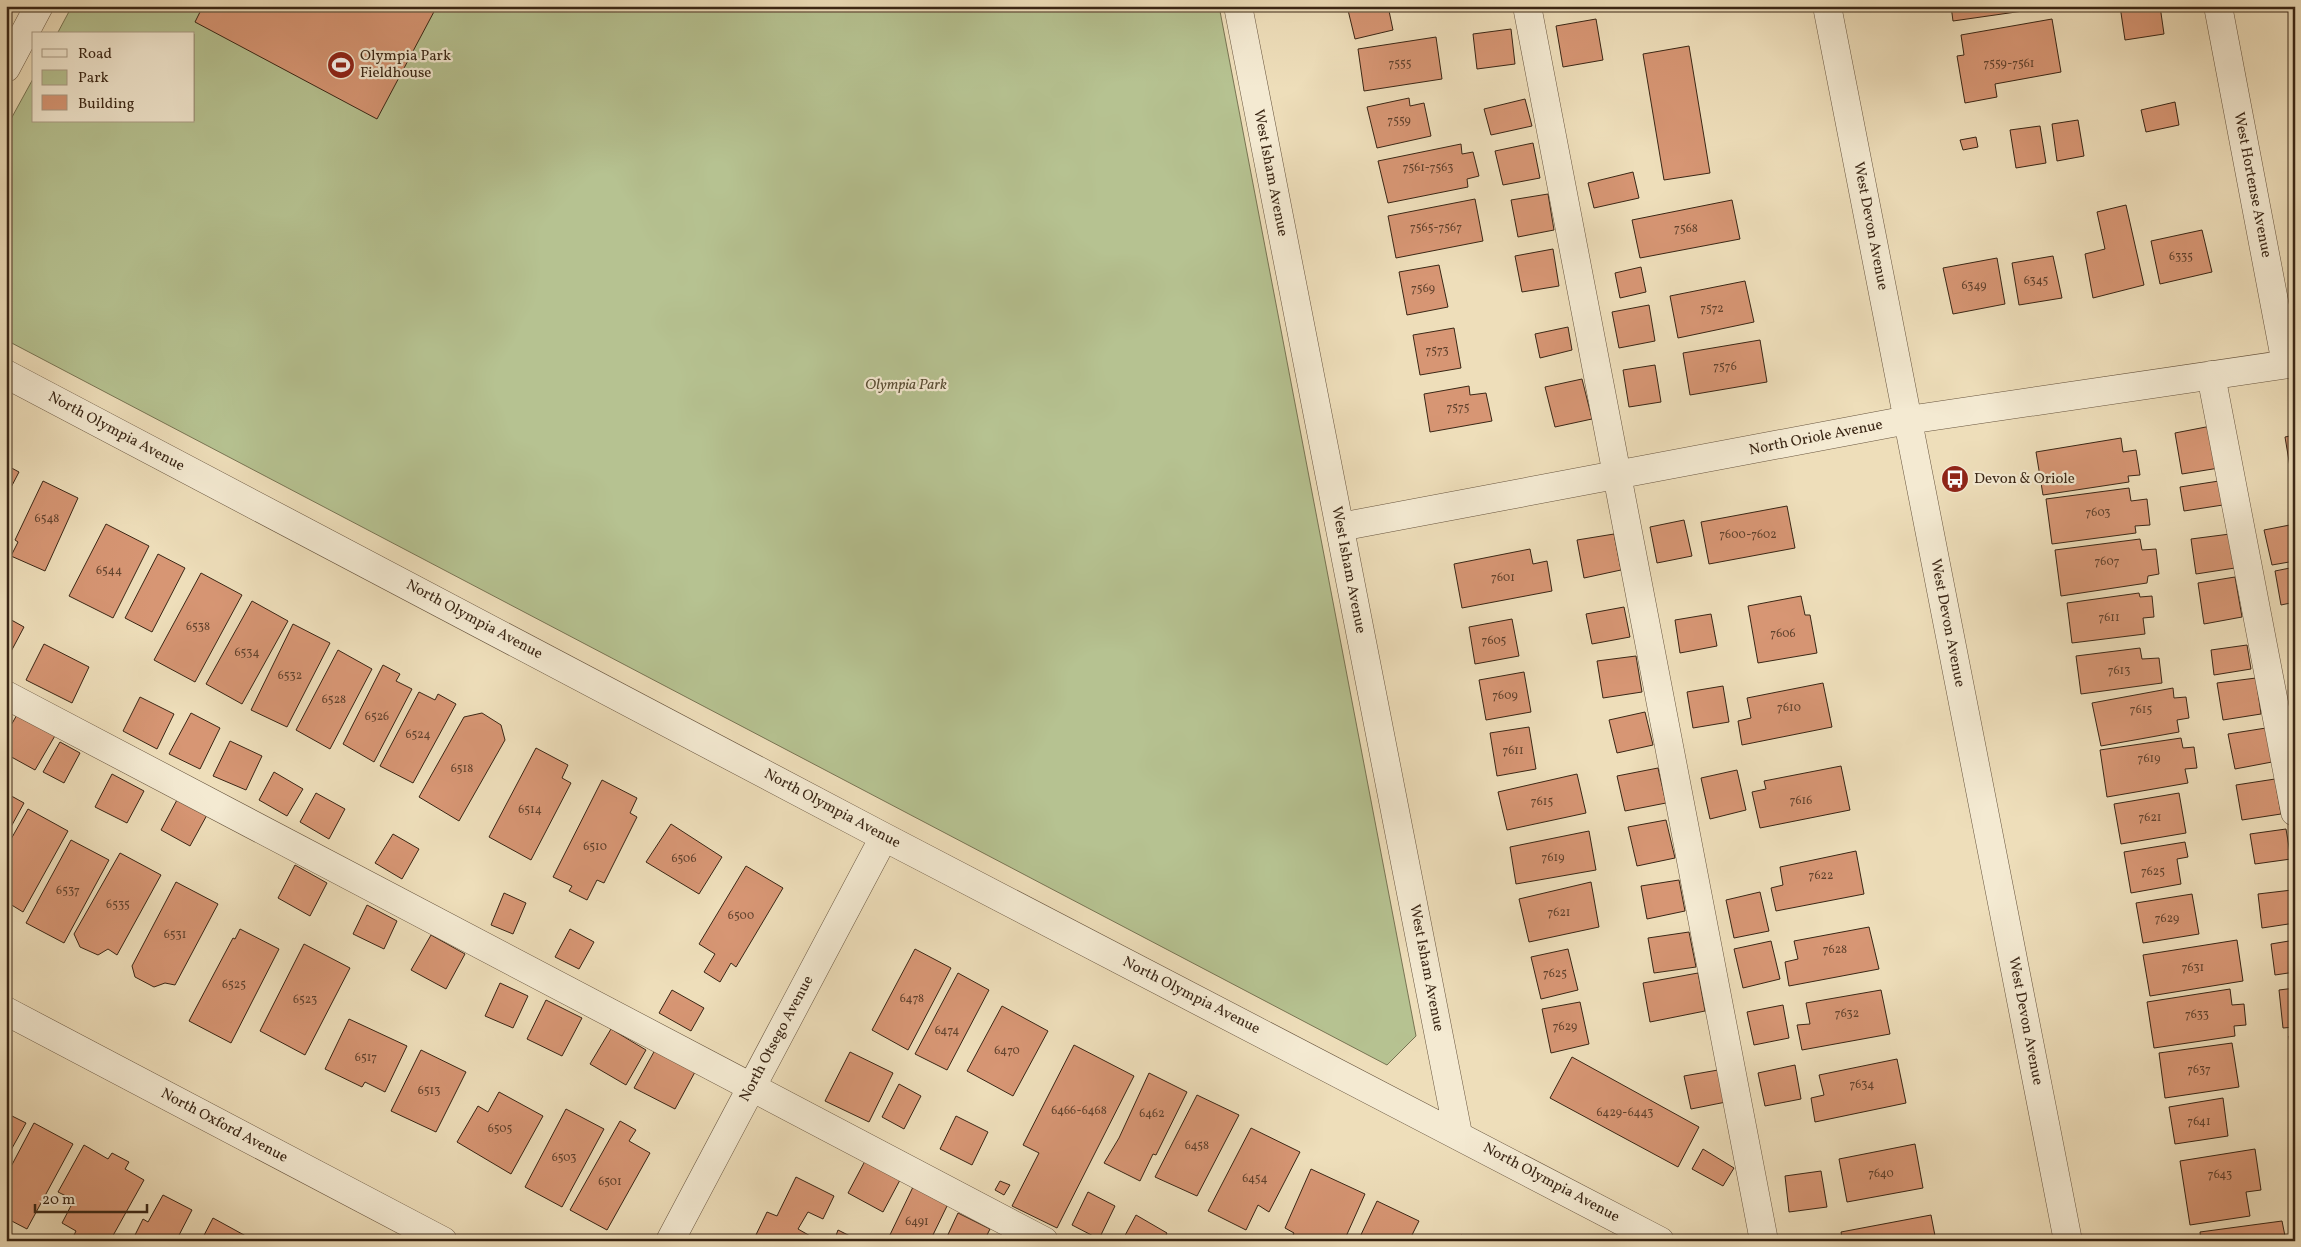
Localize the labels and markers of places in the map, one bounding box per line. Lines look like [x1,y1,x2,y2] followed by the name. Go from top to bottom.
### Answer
[360,46,451,84] place label: Olympia Park Fieldhouse
[326,50,356,80] sports icon: Olympia Park Fieldhouse
[1940,464,1970,494] bus stop icon: Devon & Oriole
[1974,469,2075,490] place label: Devon & Oriole

